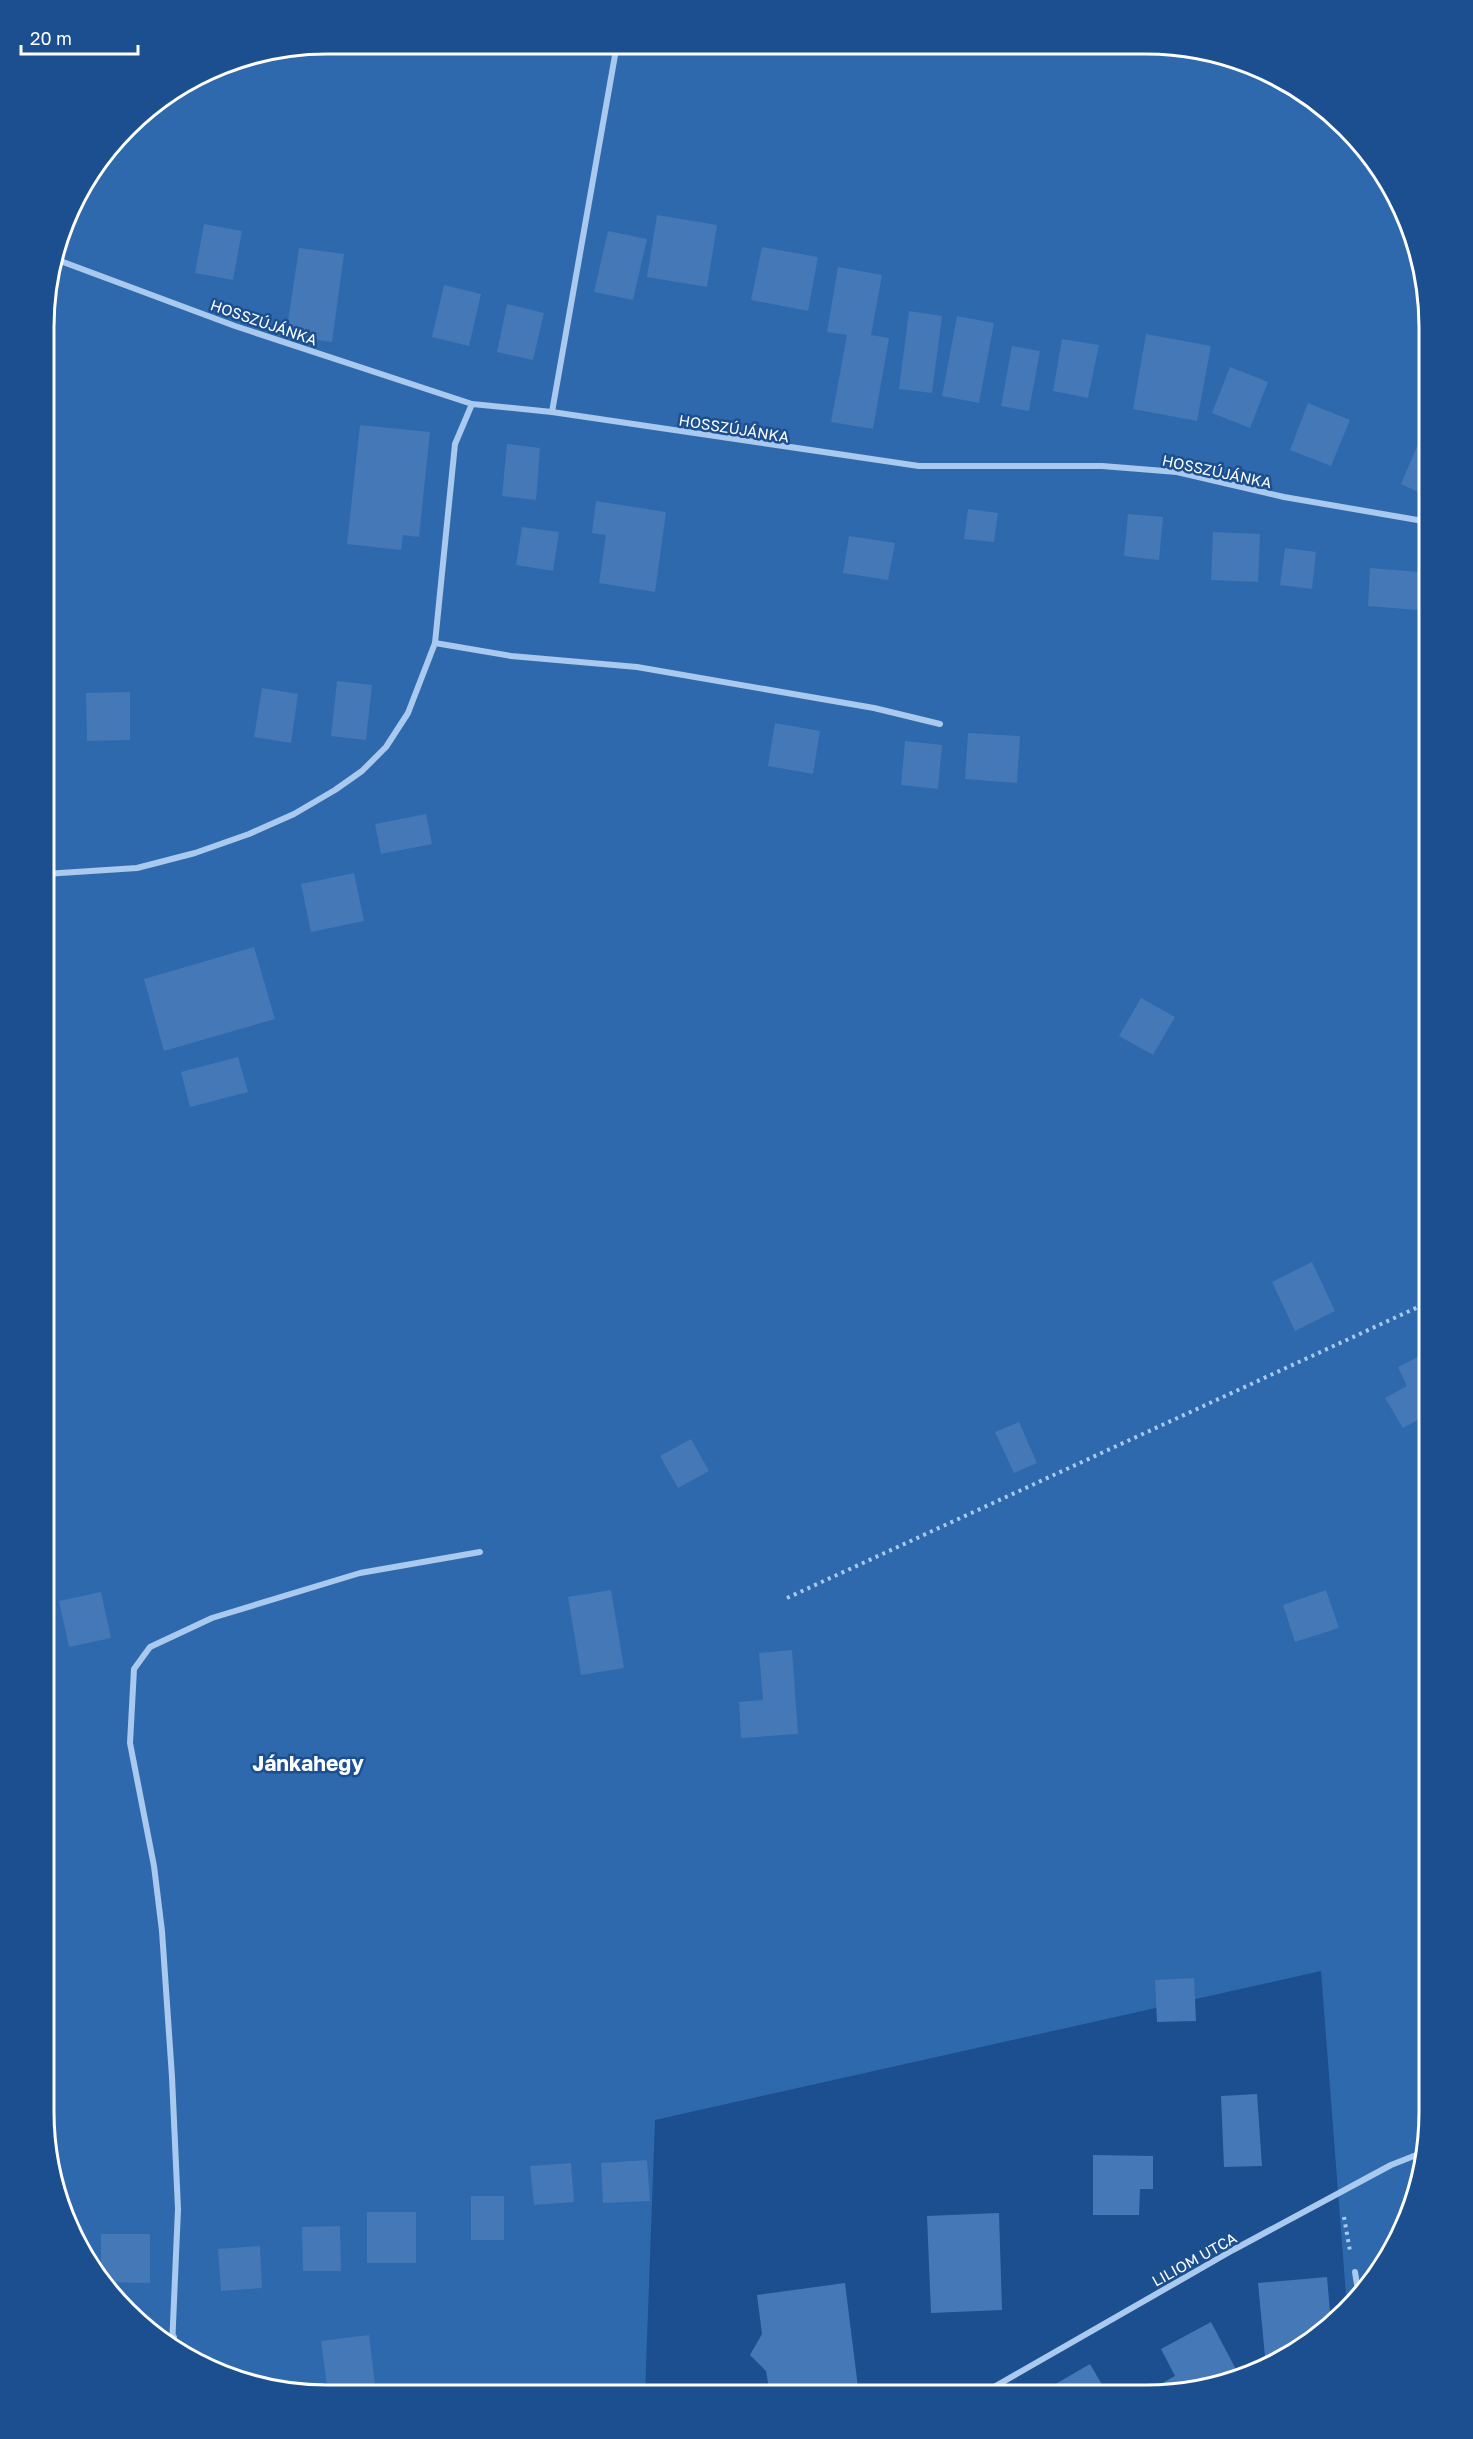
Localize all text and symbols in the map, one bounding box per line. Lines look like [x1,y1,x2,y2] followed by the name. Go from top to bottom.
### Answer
[21,18,138,56] scale bar
[30,27,72,49] text: 20 m
[208,295,320,349] street label: HOSSZÚJÁNKA
[678,410,790,446] street label: HOSSZÚJÁNKA
[1161,451,1273,491] street label: HOSSZÚJÁNKA
[252,1750,364,1776] district label: Jánkahegy
[1148,2228,1240,2290] street label: LILIOM UTCA

